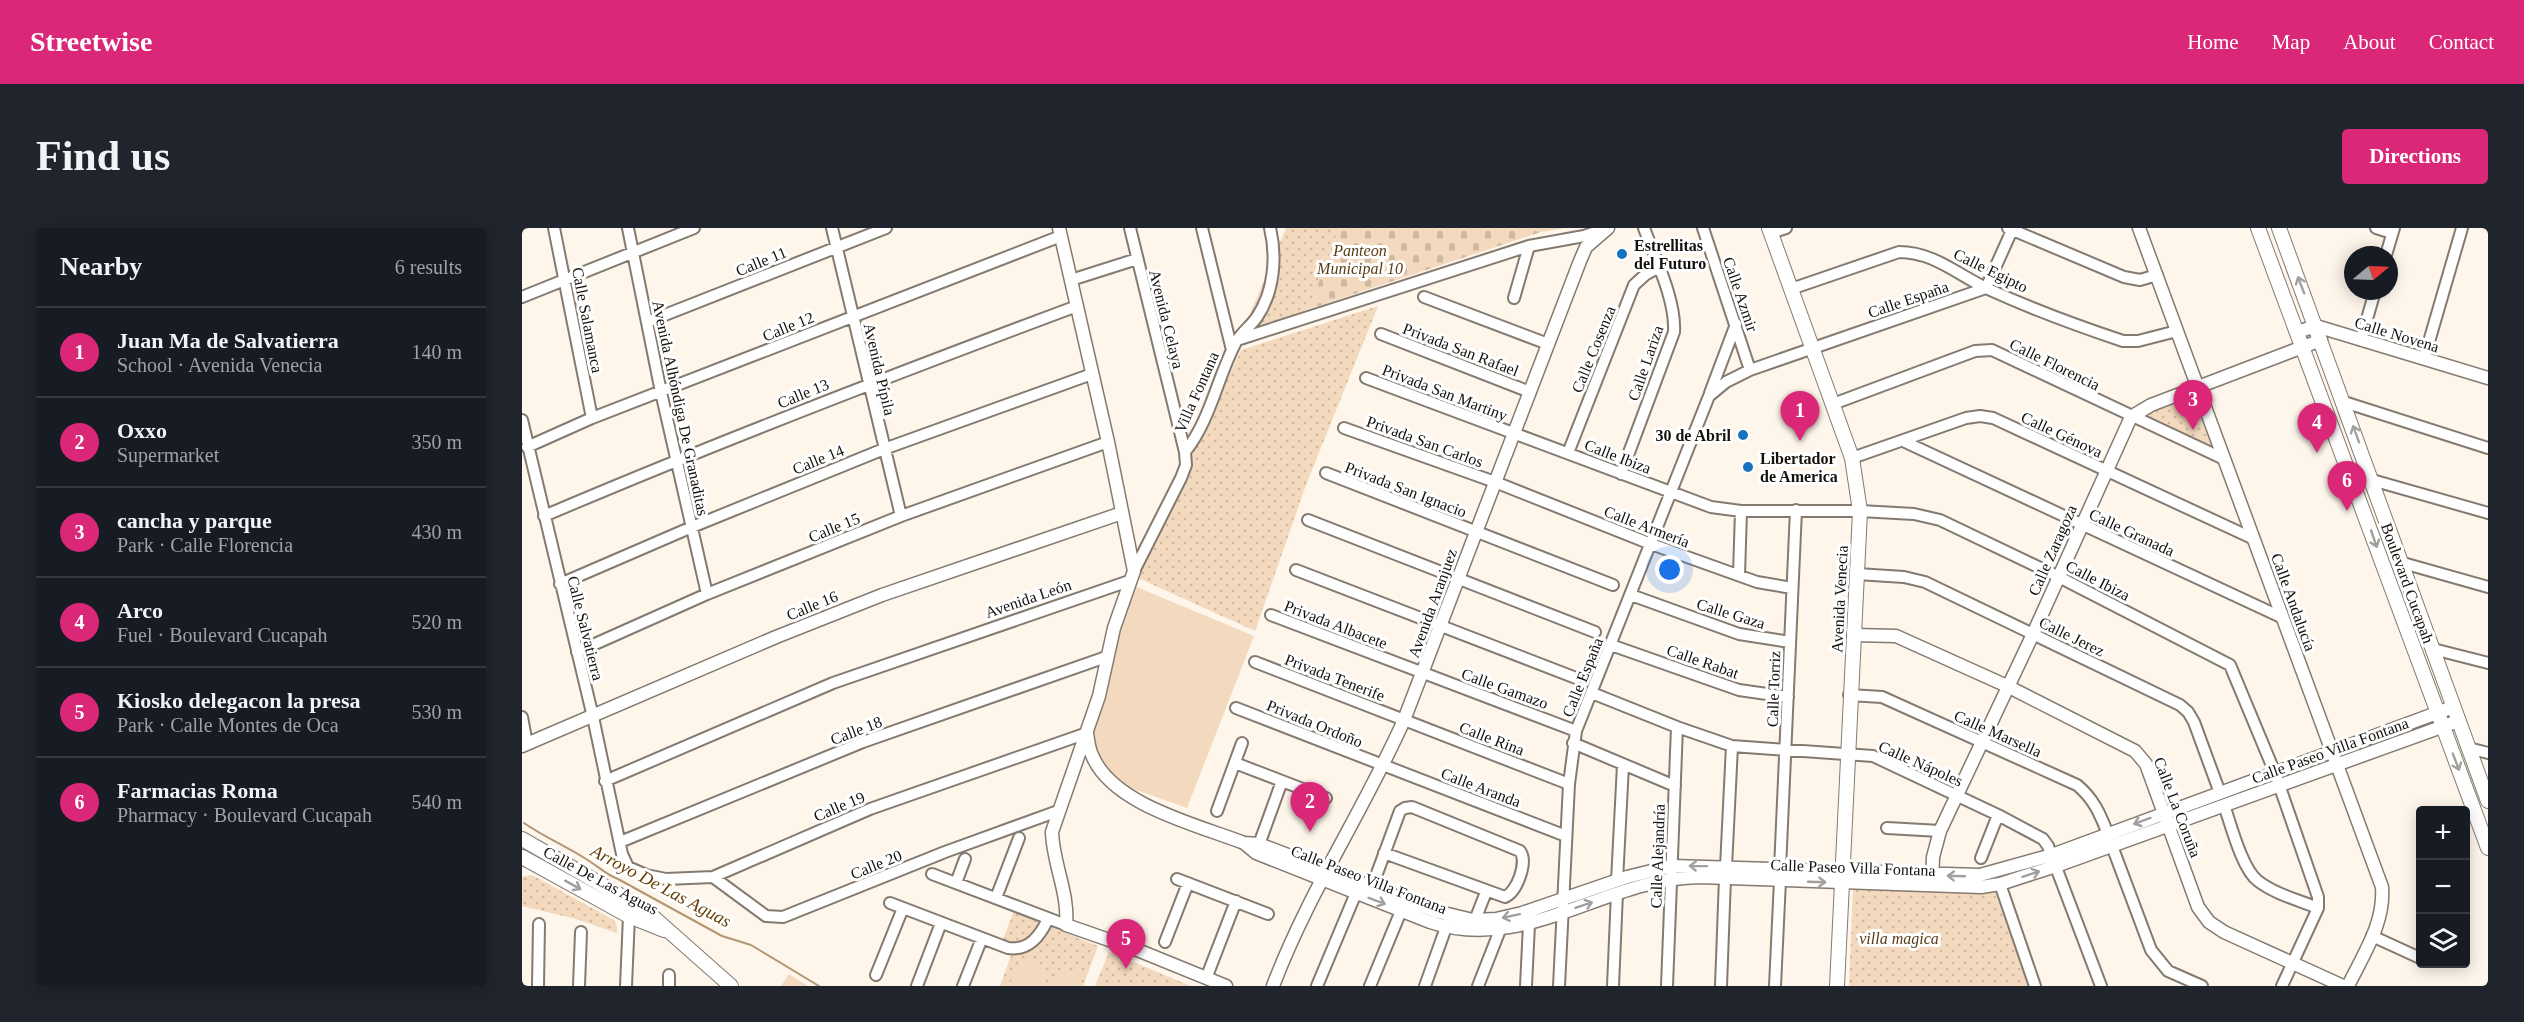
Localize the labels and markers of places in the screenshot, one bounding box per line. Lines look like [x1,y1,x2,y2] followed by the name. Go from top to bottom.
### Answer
[1634,237,1706,272] place label: Estrellitas del Futuro
[1615,247,1629,261] marker: Estrellitas del Futuro
[2174,380,2212,430] pin: 3
[1780,392,1820,441] pin: 1
[2298,404,2336,453] pin: 4
[1655,427,1732,444] place label: 30 de Abril
[1736,428,1750,442] marker: 30 de Abril
[1760,450,1838,485] place label: Libertador de America
[1741,460,1755,474] marker: Libertador de America
[2328,462,2366,511] pin: 6
[1290,782,1330,832] pin: 2
[1106,920,1146,969] pin: 5

